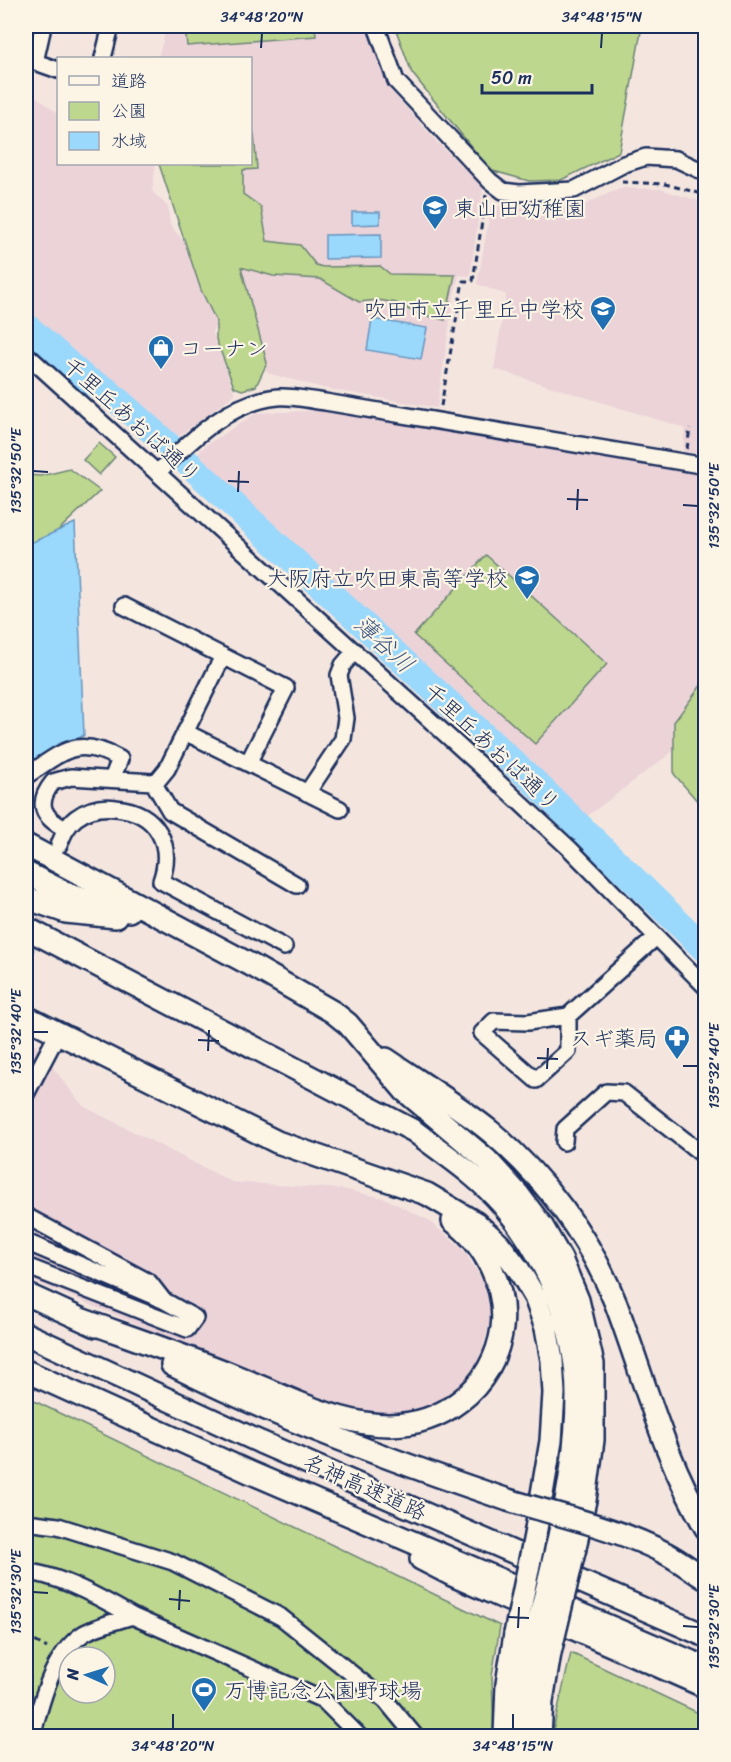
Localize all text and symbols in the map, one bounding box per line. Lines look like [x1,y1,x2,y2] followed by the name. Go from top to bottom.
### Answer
[221,4,304,30] text: 34°48'20"N
[562,4,643,30] text: 34°48'15"N
[57,57,252,165] legend
[482,57,592,95] scale bar
[491,62,532,94] text: 50 m
[111,65,147,97] text: 道路
[111,95,147,127] text: 公園
[111,125,147,157] text: 水域
[454,189,586,228] place label: 東山田幼稚園
[420,193,450,231] school or university icon: 東山田幼稚園
[364,290,584,329] place label: 吹田市立千里丘中学校
[588,294,618,332] school or university icon: 吹田市立千里丘中学校
[180,329,268,368] place label: コーナン
[146,333,176,371] shop icon: コーナン
[54,347,210,493] street label: 千里丘あおば通り
[3,426,29,514] text: 135°32'50"E
[701,461,727,549] text: 135°32'50"E
[266,559,508,598] place label: 大阪府立吹田東高等学校
[512,563,542,601] school or university icon: 大阪府立吹田東高等学校
[343,604,425,684] water label: 薄谷川
[414,673,570,821] street label: 千里丘あおば通り
[3,987,29,1075] text: 135°32'40"E
[570,1019,658,1058] place label: スギ薬局
[701,1021,727,1109] text: 135°32'40"E
[662,1023,692,1061] pharmacy icon: スギ薬局
[297,1442,433,1532] street label: 名神高速道路
[3,1548,29,1635] text: 135°32'30"E
[701,1583,727,1670] text: 135°32'30"E
[57,1645,117,1705] north arrow
[58,1667,87,1682] text: N
[224,1671,422,1710] place label: 万博記念公園野球場
[189,1675,219,1713] sports icon: 万博記念公園野球場
[132,1733,215,1759] text: 34°48'20"N
[473,1733,554,1759] text: 34°48'15"N

